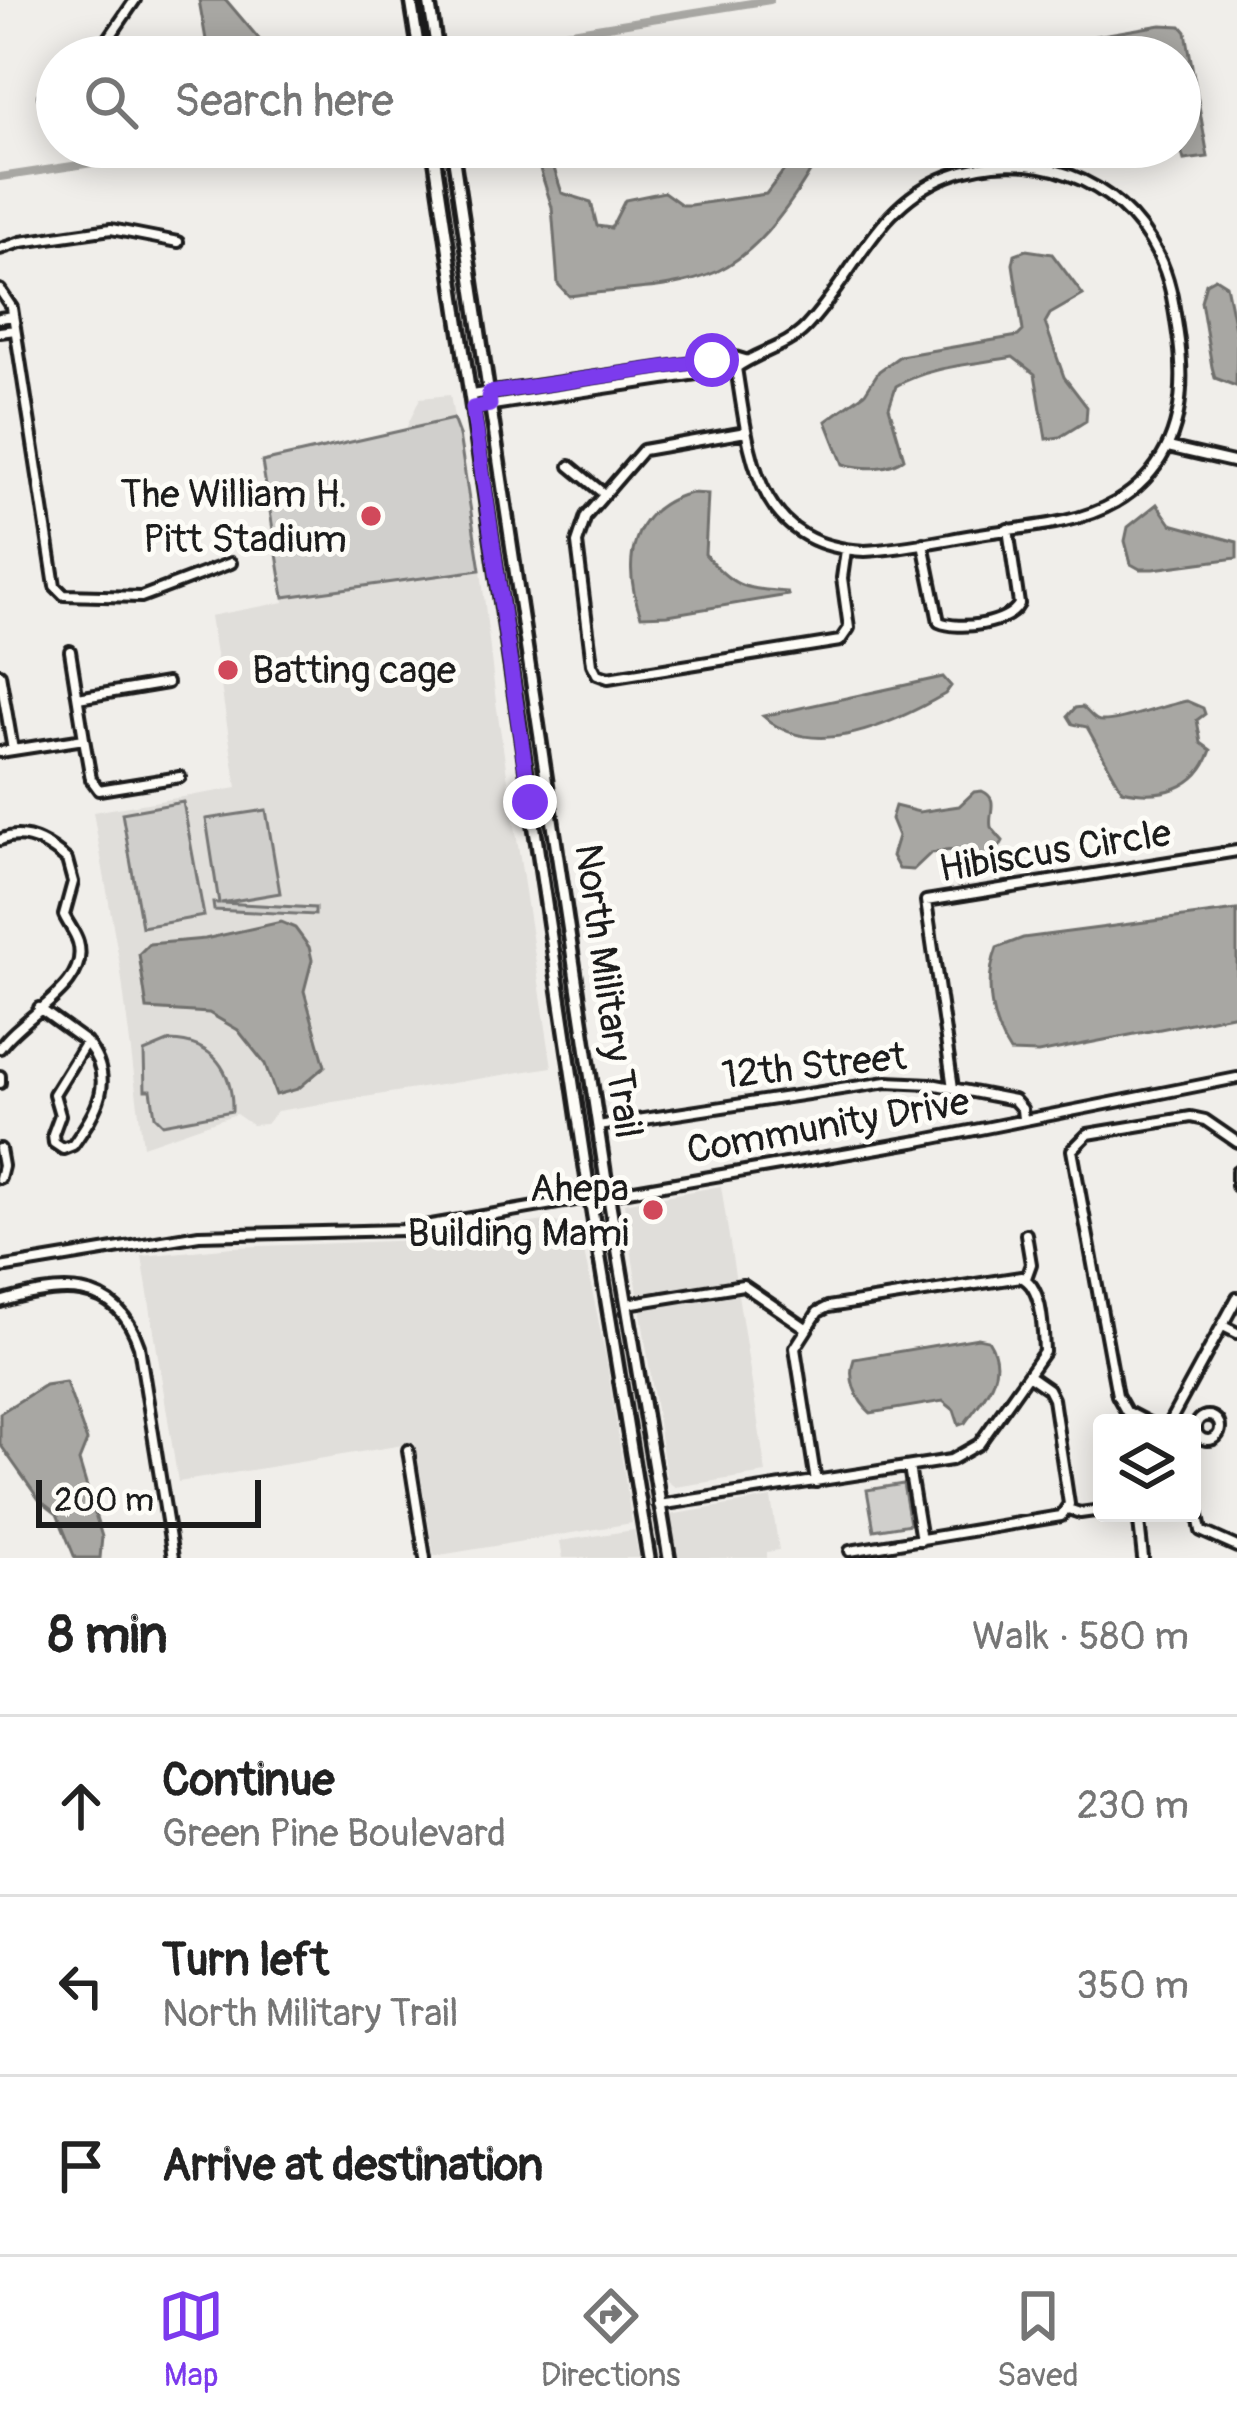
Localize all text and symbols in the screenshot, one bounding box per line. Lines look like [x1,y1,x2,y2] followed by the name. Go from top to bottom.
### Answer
[36,36,1201,168] search box
[78,69,144,135] icon: search
[174,74,394,130] text: Search here
[685,333,739,387] route start
[120,470,347,564] place label: The William H. Pitt Stadium
[358,503,384,529] marker: The William H. Pitt Stadium
[252,646,456,695] place label: Batting cage
[215,657,241,683] marker: Batting cage
[503,775,557,829] route end
[936,809,1174,893] street label: Hibiscus Circle
[563,841,653,1141] street label: North Military Trail
[719,1032,909,1100] street label: 12th Street
[683,1077,973,1175] street label: Community Drive
[407,1164,629,1258] place label: Ahepa Building Mami
[640,1197,666,1223] marker: Ahepa Building Mami
[1093,1414,1201,1522] map controls
[1093,1414,1201,1522] button: layers
[36,1474,261,1527] scale bar
[54,1480,154,1521] text: 200 m
[48,1604,168,1668] text: 8 min
[972,1612,1189,1661] text: Walk · 580 m
[162,1753,335,1809] text: Continue
[48,1773,114,1839] icon: ahead
[1077,1781,1189,1830] text: 230 m
[162,1809,506,1858] text: Green Pine Boulevard
[162,1933,329,1989] text: Turn left
[48,1953,114,2019] icon: left
[1076,1961,1189,2010] text: 350 m
[162,1989,459,2038] text: North Military Trail
[48,2133,114,2199] icon: arrive
[162,2138,543,2194] text: Arrive at destination
[158,2283,224,2396] tab: Map
[541,2283,681,2396] tab: Directions
[997,2283,1079,2396] tab: Saved

